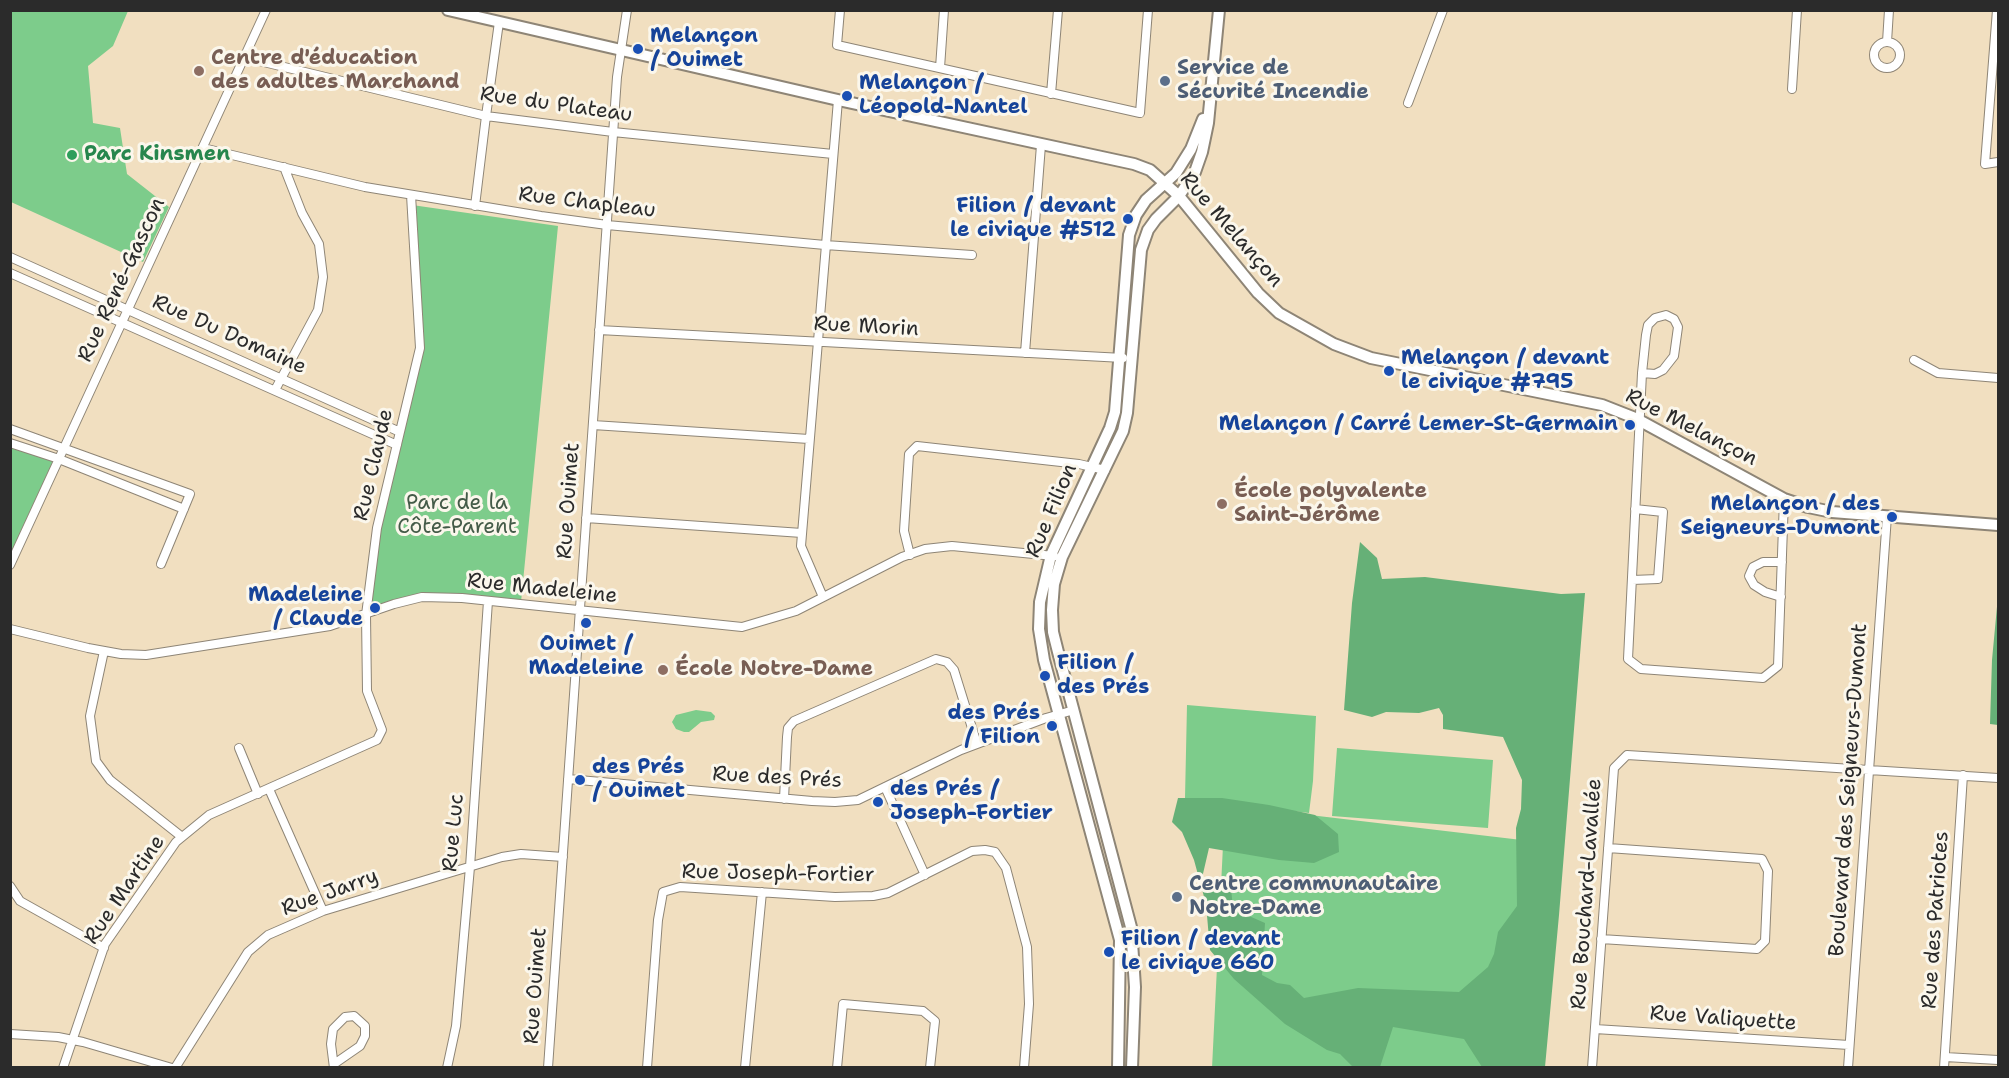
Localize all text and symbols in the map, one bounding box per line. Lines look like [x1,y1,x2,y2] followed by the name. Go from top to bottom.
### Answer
[650,24,758,74] place label: Melançon / Ouimet
[631,42,645,56] marker: Melançon / Ouimet
[211,46,459,96] place label: Centre d'éducation des adultes Marchand
[1177,56,1369,106] place label: Service de Sécurité Incendie
[192,64,206,78] marker: Centre d'éducation des adultes Marchand
[859,71,1028,121] place label: Melançon / Léopold-Nantel
[1158,74,1172,88] marker: Service de Sécurité Incendie
[478,82,634,128] street label: Rue du Plateau
[840,89,854,103] marker: Melançon / Léopold-Nantel
[84,142,230,168] place label: Parc Kinsmen
[65,148,79,162] marker: Parc Kinsmen
[1174,167,1288,293] street label: Rue Melançon
[517,182,657,224] street label: Rue Chapleau
[73,194,171,366] street label: Rue René-Gascon
[950,194,1116,244] place label: Filion / devant le civique #512
[1121,212,1135,226] marker: Filion / devant le civique #512
[148,290,310,380] street label: Rue Du Domaine
[813,312,919,342] street label: Rue Morin
[1401,346,1609,396] place label: Melançon / devant le civique #795
[1382,364,1396,378] marker: Melançon / devant le civique #795
[1621,384,1761,472] street label: Rue Melançon
[349,407,399,523] street label: Rue Claude
[1219,412,1618,438] place label: Melançon / Carré Lemer-St-Germain
[1623,418,1637,432] marker: Melançon / Carré Lemer-St-Germain
[552,442,586,560] street label: Rue Ouimet
[1021,460,1083,562] street label: Rue Filion
[1234,479,1427,529] place label: École polyvalente Saint-Jérôme
[397,491,517,541] park label: Parc de la Côte-Parent
[1680,492,1880,542] place label: Melançon / des Seigneurs-Dumont
[1215,497,1229,511] marker: École polyvalente Saint-Jérôme
[1885,510,1899,524] marker: Melançon / des Seigneurs-Dumont
[466,569,618,609] street label: Rue Madeleine
[248,583,363,633] place label: Madeleine / Claude
[368,601,382,615] marker: Madeleine / Claude
[579,616,593,630] marker: Ouimet / Madeleine
[1825,623,1873,957] street label: Boulevard des Seigneurs-Dumont
[529,632,643,682] place label: Ouimet / Madeleine
[1057,651,1149,701] place label: Filion / des Prés
[675,657,873,683] place label: École Notre-Dame
[656,663,670,677] marker: École Notre-Dame
[1038,669,1052,683] marker: Filion / des Prés
[948,701,1040,751] place label: des Prés / Filion
[1045,719,1059,733] marker: des Prés / Filion
[592,755,685,805] place label: des Prés / Ouimet
[712,762,842,794] street label: Rue des Prés
[573,773,587,787] marker: des Prés / Ouimet
[890,777,1053,827] place label: des Prés / Joseph-Fortier
[1566,778,1608,1010] street label: Rue Bouchard-Lavallée
[438,793,470,873] street label: Rue Luc
[871,795,885,809] marker: des Prés / Joseph-Fortier
[1917,830,1955,1010] street label: Rue des Patriotes
[79,831,171,949] street label: Rue Martine
[681,860,875,888] street label: Rue Joseph-Fortier
[278,864,382,922] street label: Rue Jarry
[1189,872,1439,922] place label: Centre communautaire Notre-Dame
[1170,890,1184,904] marker: Centre communautaire Notre-Dame
[519,927,553,1045] street label: Rue Ouimet
[1121,927,1281,977] place label: Filion / devant le civique 660
[1102,945,1116,959] marker: Filion / devant le civique 660
[1649,1001,1797,1037] street label: Rue Valiquette

